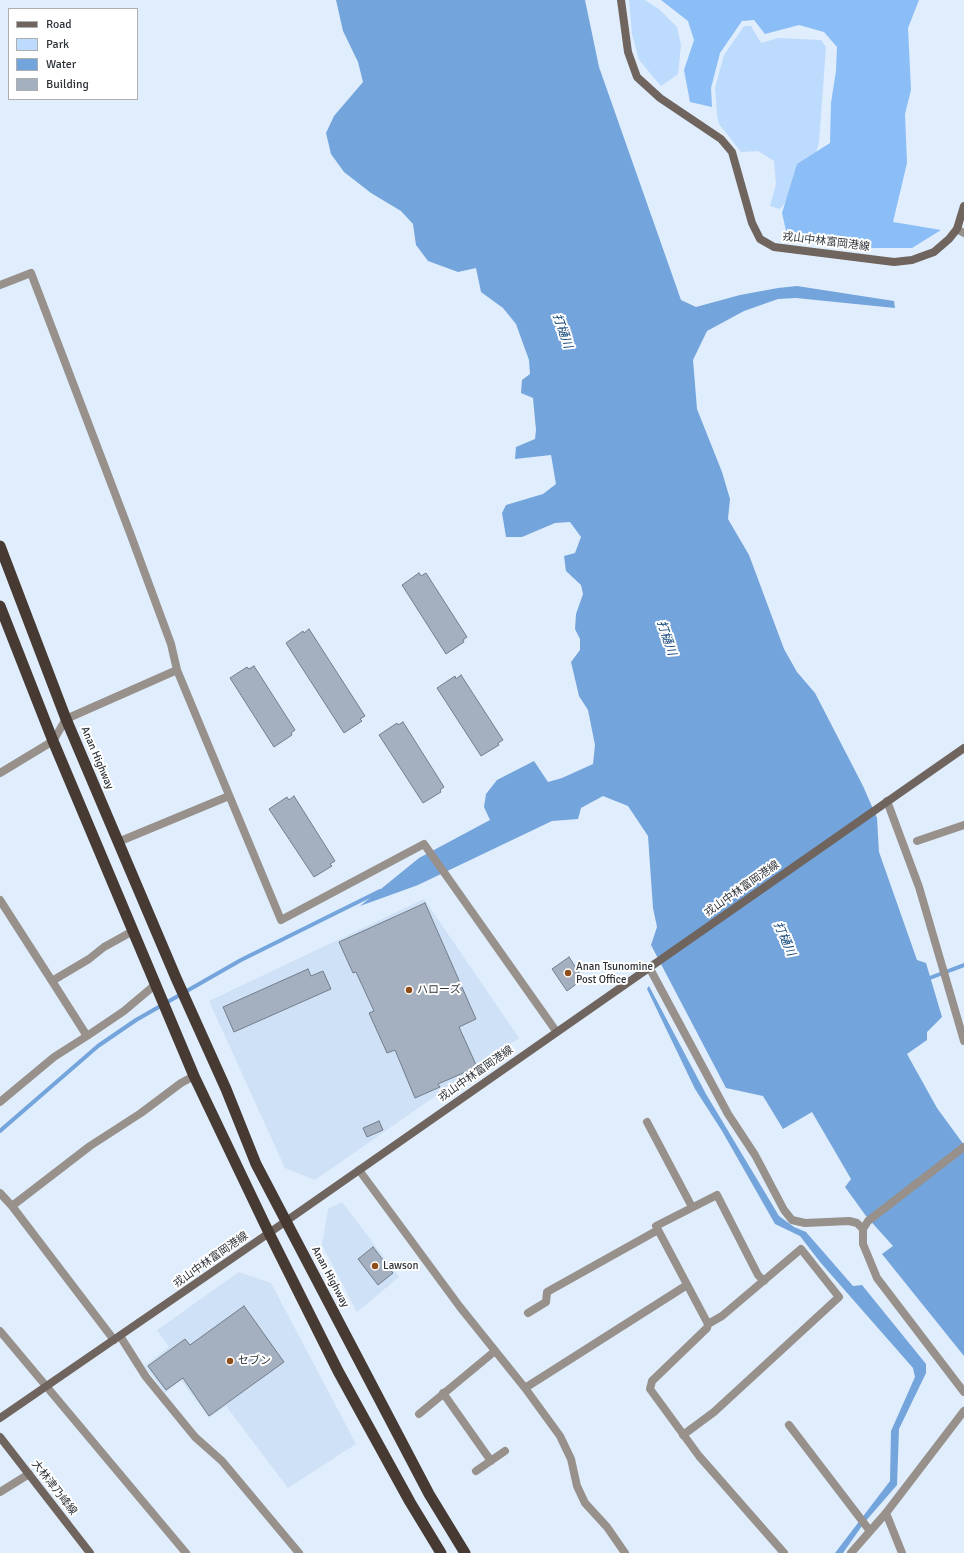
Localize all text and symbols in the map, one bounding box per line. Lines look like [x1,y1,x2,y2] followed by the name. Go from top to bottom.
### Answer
[8,8,138,100] legend
[46,17,72,32] text: Road
[46,37,69,52] text: Park
[46,57,76,72] text: Water
[46,77,89,92] text: Building
[782,230,870,254] street label: 戎山中林富岡港線
[549,312,575,350] water label: 打樋川
[653,619,679,657] water label: 打樋川
[78,725,116,791] street label: Anan Highway
[702,858,782,920] street label: 戎山中林富岡港線
[770,920,798,958] water label: 打樋川
[576,960,653,986] place label: Anan Tsunomine Post Office
[563,968,573,978] marker: Anan Tsunomine Post Office
[417,983,461,997] place label: ハローズ
[404,985,414,995] marker: ハローズ
[436,1043,516,1105] street label: 戎山中林富岡港線
[171,1229,251,1291] street label: 戎山中林富岡港線
[308,1244,352,1310] street label: Anan Highway
[383,1259,419,1273] place label: Lawson
[370,1261,380,1271] marker: Lawson
[238,1354,271,1368] place label: セブン
[225,1356,235,1366] marker: セブン
[28,1458,80,1518] street label: 大林津乃峰線

